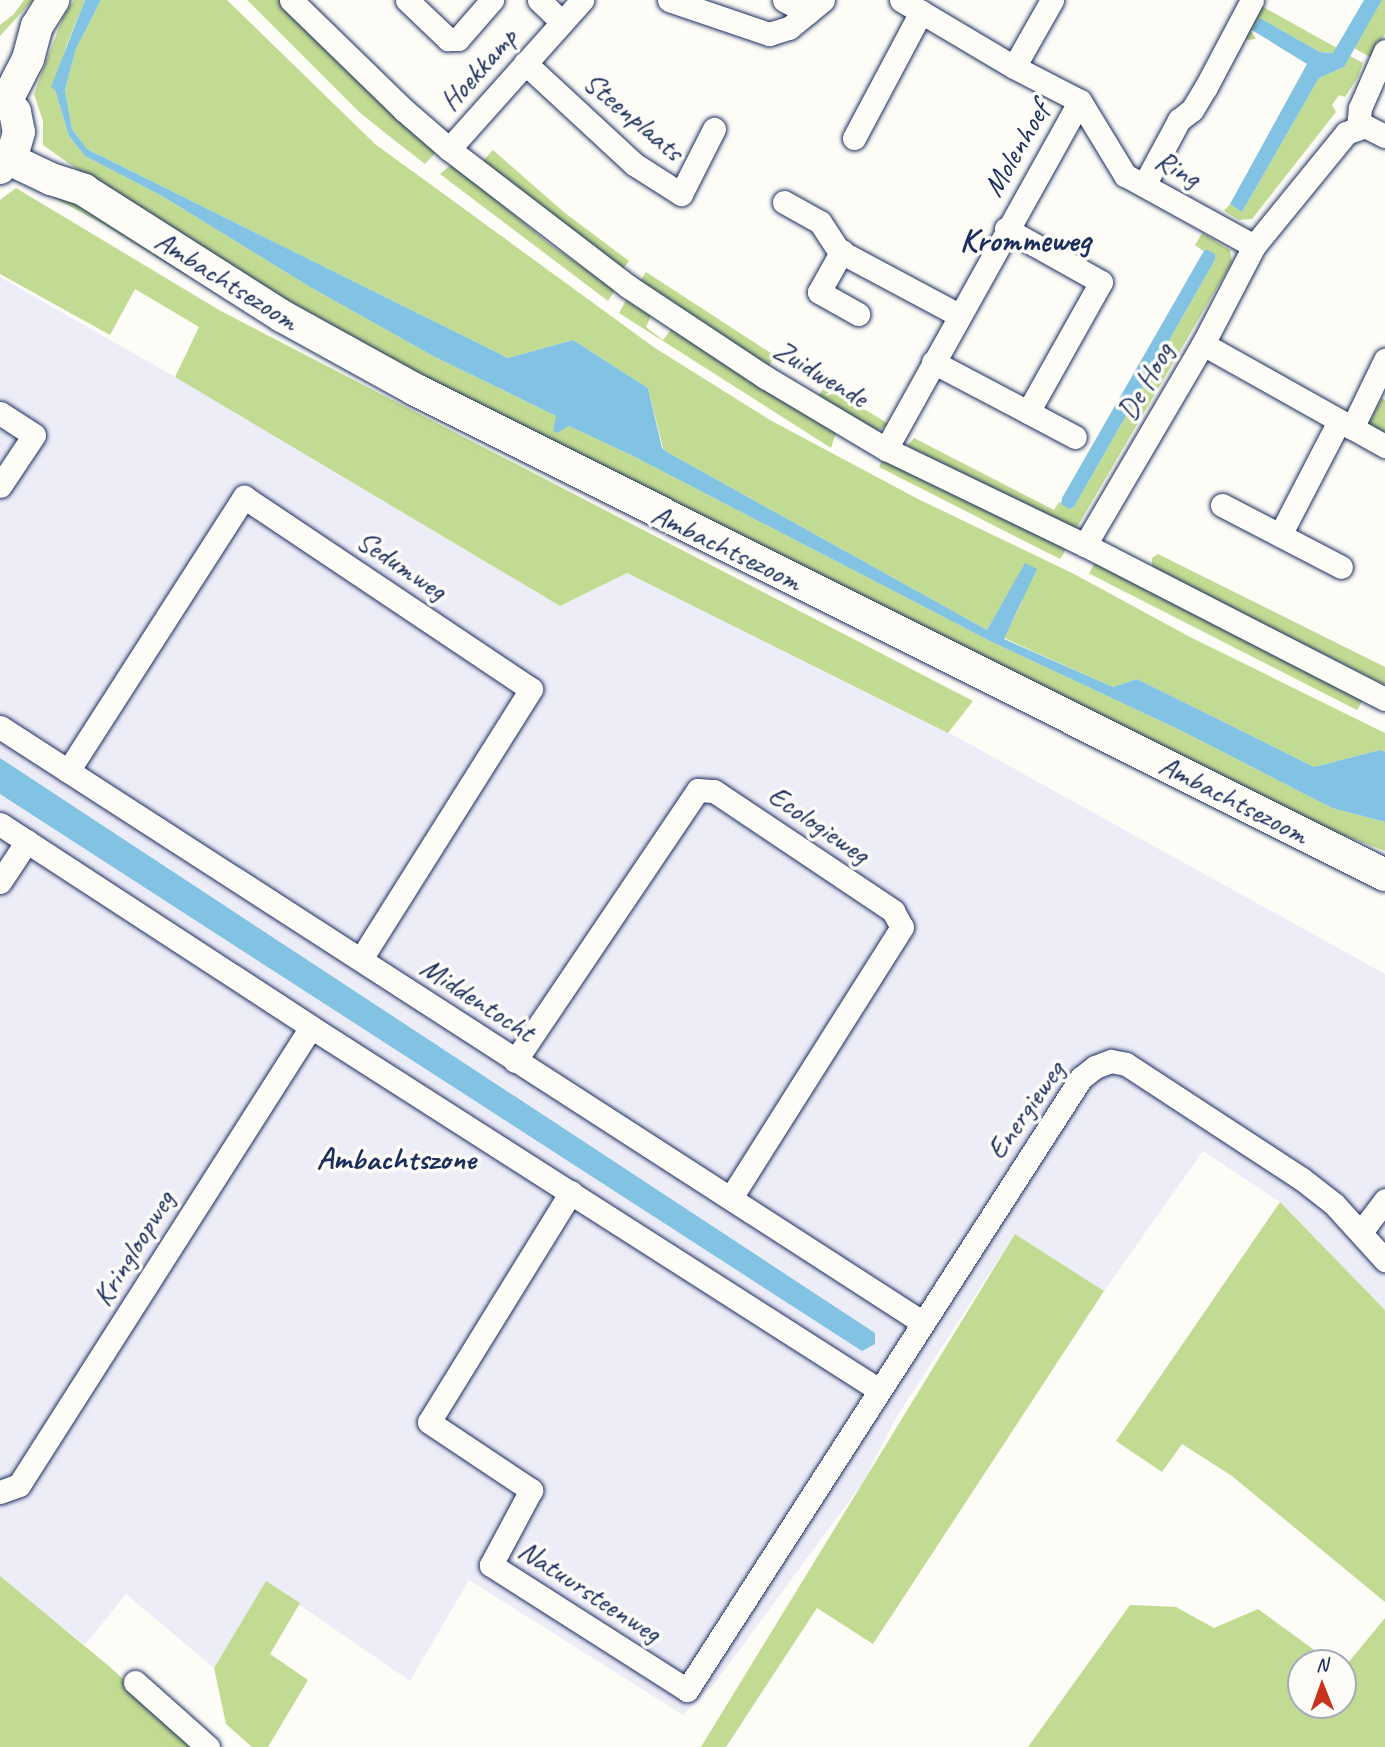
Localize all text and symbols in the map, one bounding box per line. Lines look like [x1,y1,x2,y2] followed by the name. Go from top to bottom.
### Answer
[431,20,525,118] street label: Hoekkamp
[576,64,692,168] street label: Steenplaats
[975,95,1057,203] street label: Molenhoef
[1149,141,1207,195] street label: Ring
[960,221,1090,261] district label: Krommeweg
[149,222,305,338] street label: Ambachtsezoom
[767,331,875,415] street label: Zuidwende
[1109,336,1181,426] street label: De Hoog
[646,495,808,599] street label: Ambachtsezoom
[350,522,454,608] street label: Sedumweg
[1154,746,1314,852] street label: Ambachtsezoom
[761,777,877,871] street label: Ecologieweg
[414,949,542,1049] street label: Middentocht
[978,1054,1072,1166] street label: Energieweg
[316,1140,476,1178] district label: Ambachtszone
[84,1184,182,1312] street label: Kringloopweg
[512,1531,668,1651] street label: Natuursteenweg
[1287,1649,1357,1719] north arrow
[1316,1653,1328,1677] text: N

